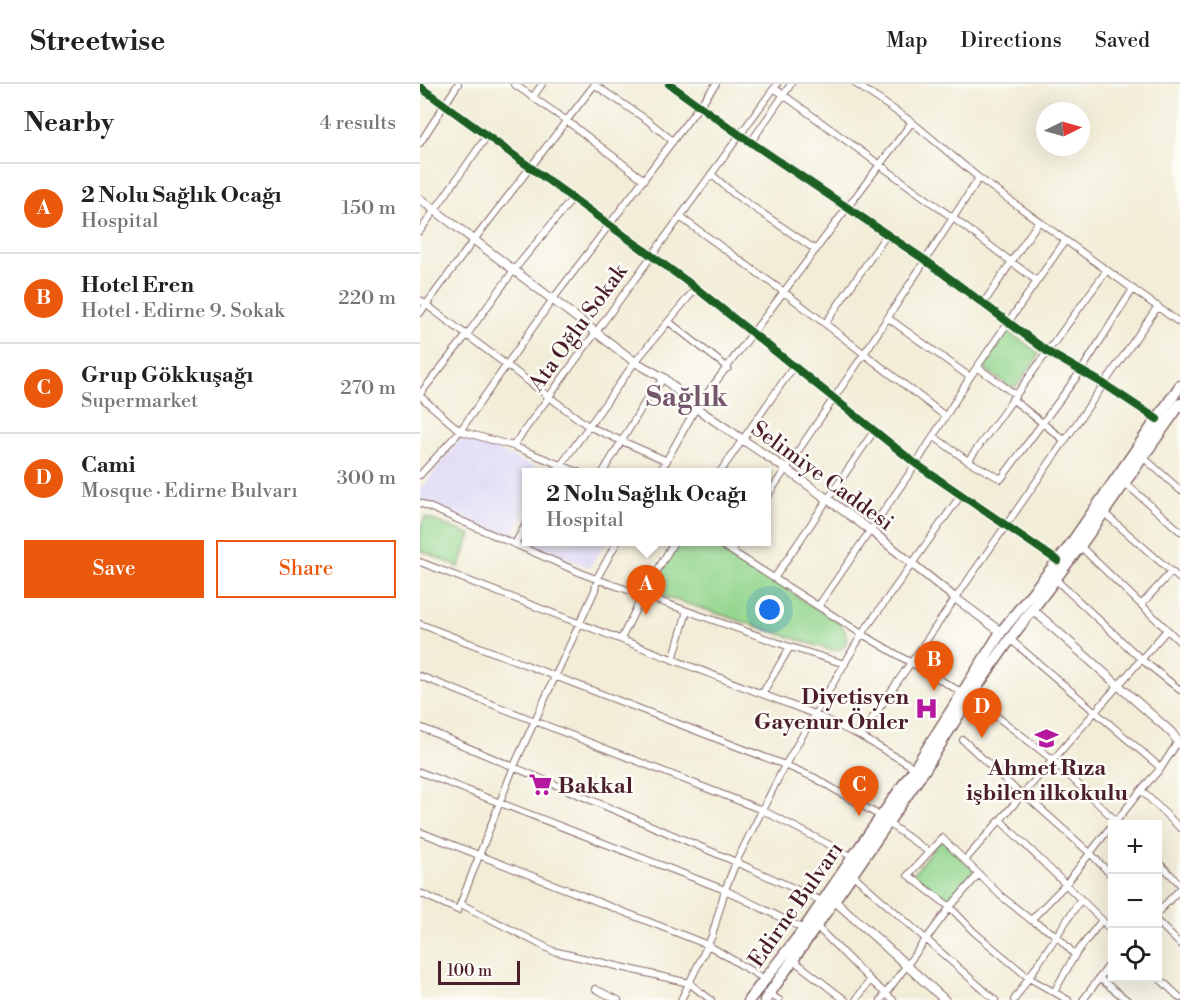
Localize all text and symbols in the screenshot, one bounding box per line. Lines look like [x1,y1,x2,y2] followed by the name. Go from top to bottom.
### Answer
[30,24,165,59] text: Streetwise
[886,28,928,54] text: Map
[961,28,1062,54] text: Directions
[1095,28,1150,54] text: Saved
[1036,102,1090,156] north arrow
[24,107,114,139] text: Nearby
[319,111,396,136] text: 4 results
[81,182,282,209] text: 2 Nolu Sağlık Ocağı
[36,196,51,221] text: A
[341,196,396,221] text: 150 m
[81,209,158,234] text: Hospital
[522,258,634,398] street label: Ata Oğlu Sokak
[81,272,194,299] text: Hotel Eren
[36,286,51,311] text: B
[338,286,396,311] text: 220 m
[81,299,285,324] text: Hotel · Edirne 9. Sokak
[81,362,253,389] text: Grup Gökkuşağı
[36,376,51,401] text: C
[340,376,396,401] text: 270 m
[646,380,729,415] district label: Sağlık
[81,389,198,414] text: Supermarket
[746,416,899,537] street label: Selimiye Caddesi
[81,452,136,479] text: Cami
[36,466,51,491] text: D
[337,466,396,491] text: 300 m
[522,468,771,546] popup
[81,479,298,504] text: Mosque · Edirne Bulvarı
[546,481,747,508] text: 2 Nolu Sağlık Ocağı
[546,508,624,533] text: Hospital
[24,540,204,598] button: Save
[216,540,396,598] button: Share
[626,566,666,615] pin: A
[755,595,784,624] your location
[914,642,954,691] pin: B
[754,684,909,736] place label: Diyetisyen Gayenur Önler
[962,688,1002,738] pin: D
[914,696,940,722] hospital icon: Diyetisyen Gayenur Önler
[1034,725,1060,751] school or university icon: Ahmet Rıza işbilen ilkokulu
[966,755,1129,807] place label: Ahmet Rıza işbilen ilkokulu
[840,766,878,816] pin: C
[527,772,553,798] supermarket icon: Bakkal
[558,773,633,800] place label: Bakkal
[1108,820,1162,982] map controls
[1108,820,1162,874] button: +
[743,837,849,973] street label: Edirne Bulvarı
[1108,874,1162,928] button: −
[1108,928,1162,982] button: locate
[438,958,520,986] scale bar
[447,961,492,981] text: 100 m

